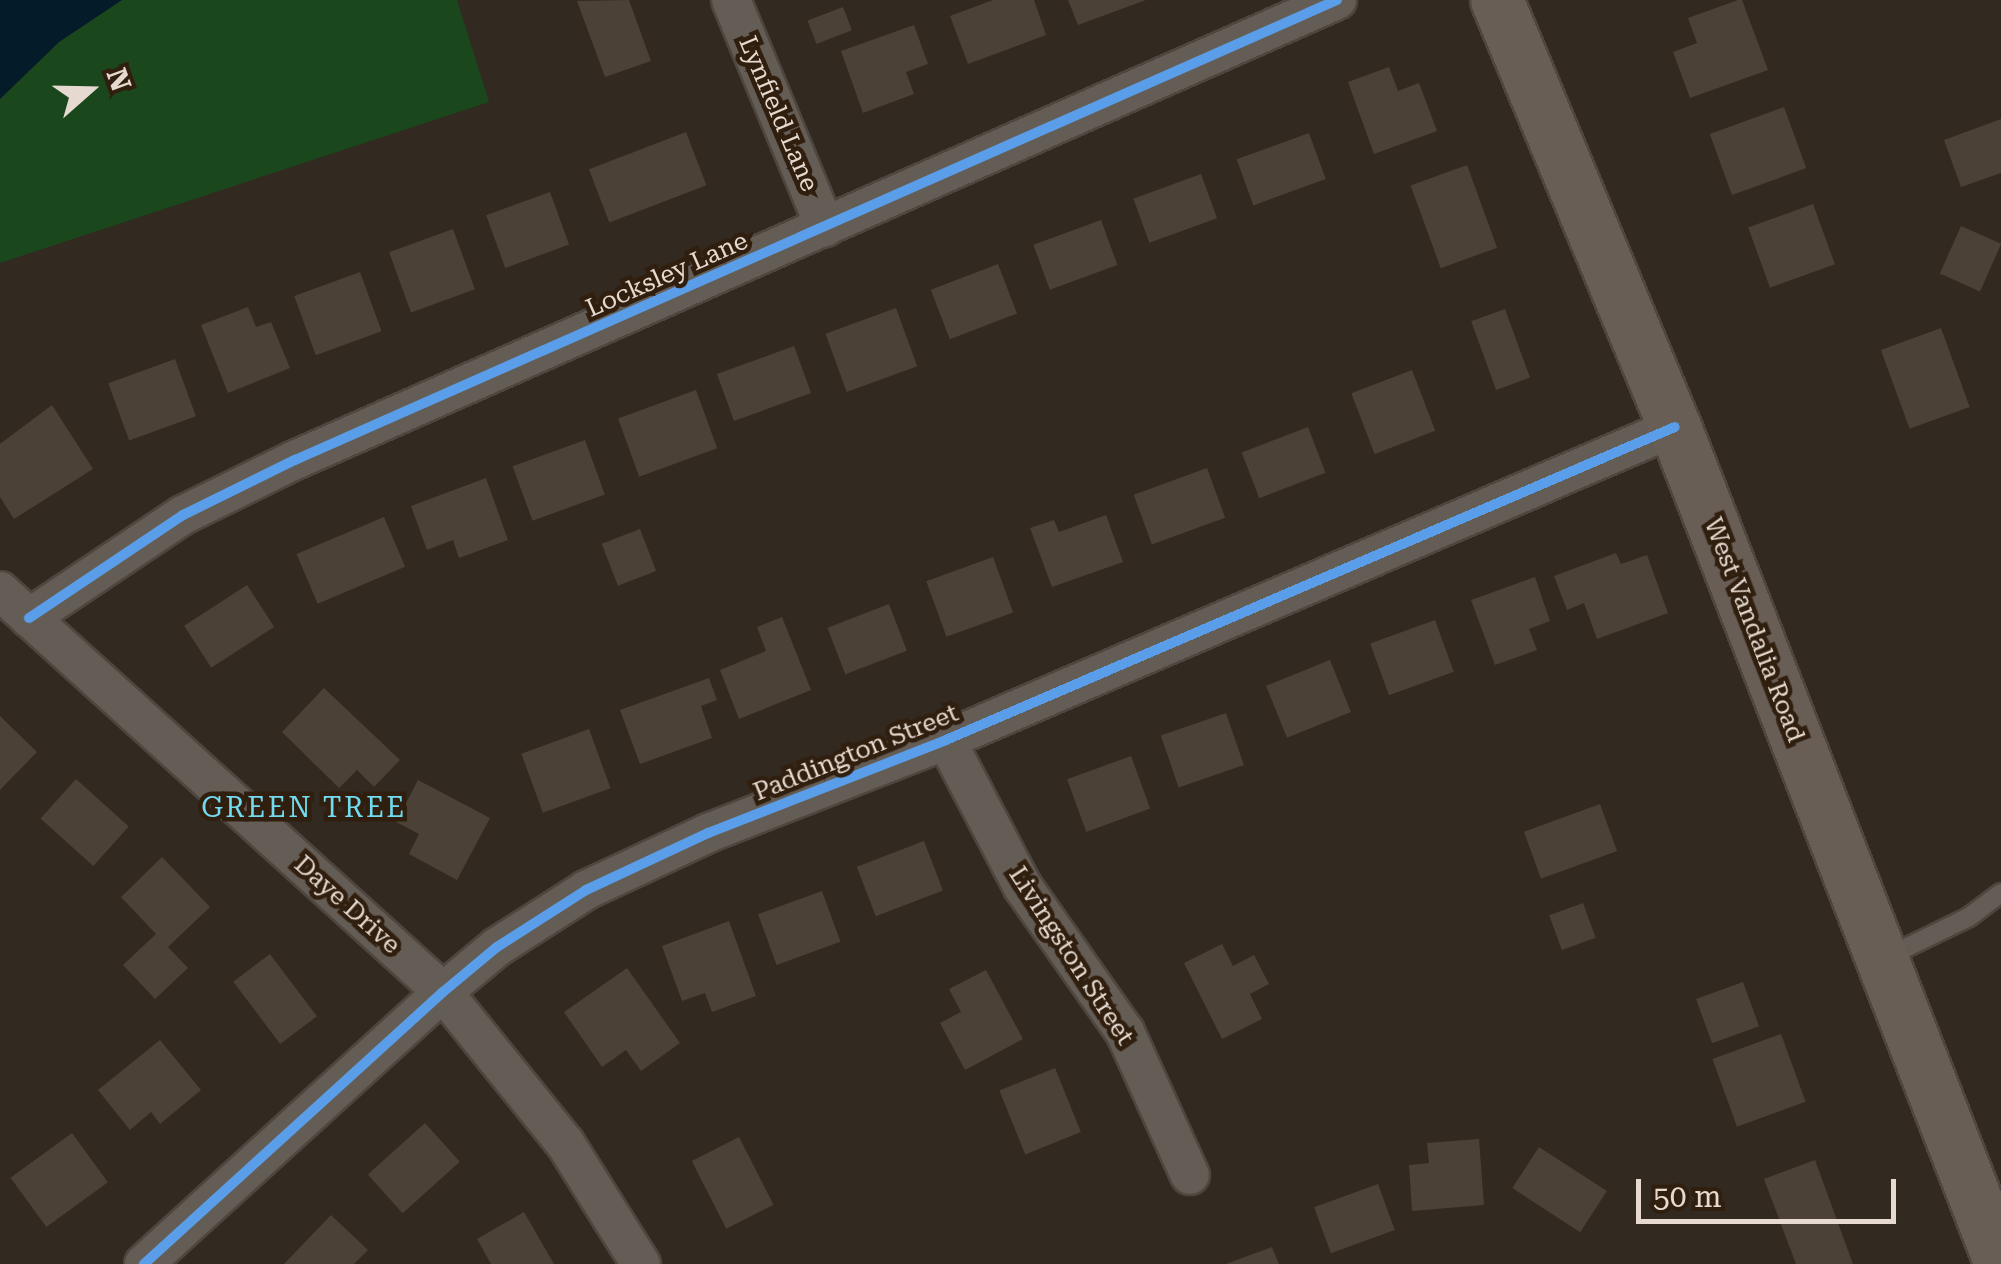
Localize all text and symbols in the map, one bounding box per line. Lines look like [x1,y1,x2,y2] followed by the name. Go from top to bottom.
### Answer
[732,32,824,196] street label: Lynfield Lane
[40,40,140,140] north arrow
[99,64,138,95] text: N
[582,226,752,324] street label: Locksley Lane
[1697,514,1811,746] street label: West Vandalia Road
[749,698,963,808] street label: Paddington Street
[201,791,407,825] district label: GREEN TREE
[288,850,406,960] street label: Daye Drive
[1002,861,1140,1051] street label: Livingston Street
[1641,1159,1901,1221] scale bar
[1653,1179,1722,1214] text: 50 m

